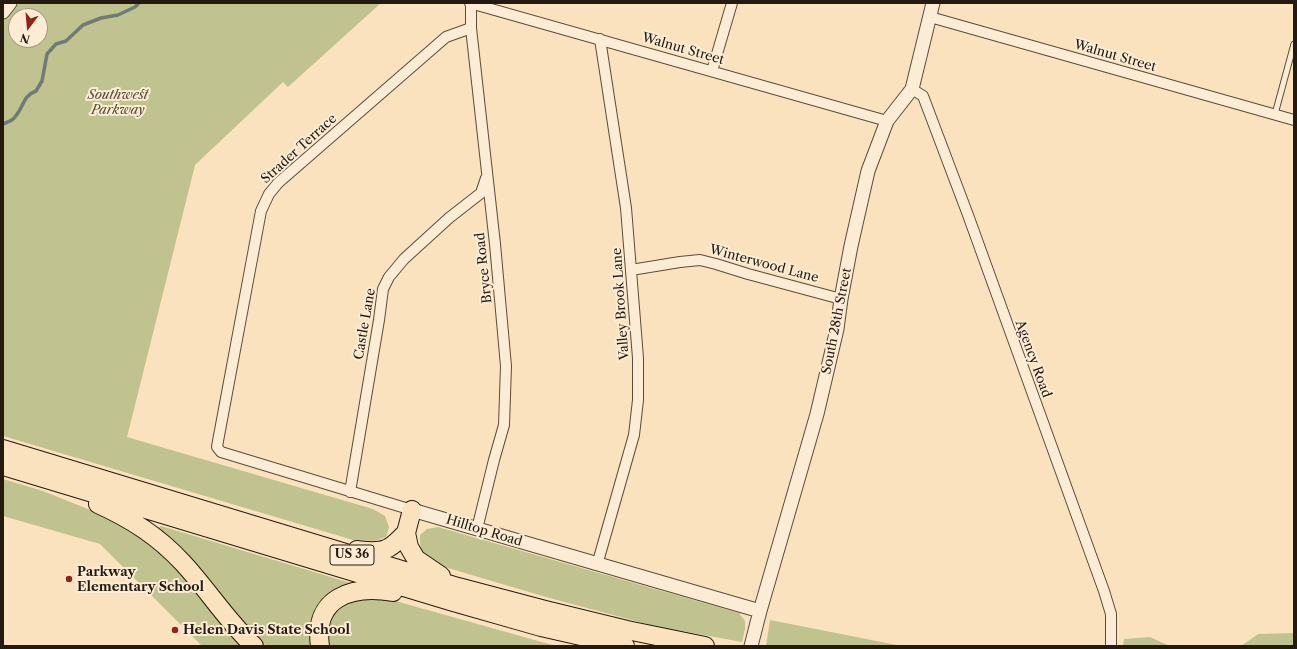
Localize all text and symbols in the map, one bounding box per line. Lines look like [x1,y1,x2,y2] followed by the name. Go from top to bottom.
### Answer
[8,8,48,48] north arrow
[640,30,726,68] street label: Walnut Street
[18,31,31,47] text: N
[1072,37,1158,75] street label: Walnut Street
[88,87,148,118] park label: Southwest Parkway
[258,111,340,187] street label: Strader Terrace
[473,232,495,304] street label: Bryce Road
[708,242,820,286] street label: Winterwood Lane
[609,247,633,361] street label: Valley Brook Lane
[819,266,855,376] street label: South 28th Street
[351,287,379,361] street label: Castle Lane
[1012,318,1054,400] street label: Agency Road
[444,512,524,550] street label: Hilltop Road
[330,545,374,565] road number: US 36
[77,564,204,595] place label: Parkway Elementary School
[64,574,74,584] marker: Parkway Elementary School
[183,622,350,638] place label: Helen Davis State School
[170,625,180,635] marker: Helen Davis State School

